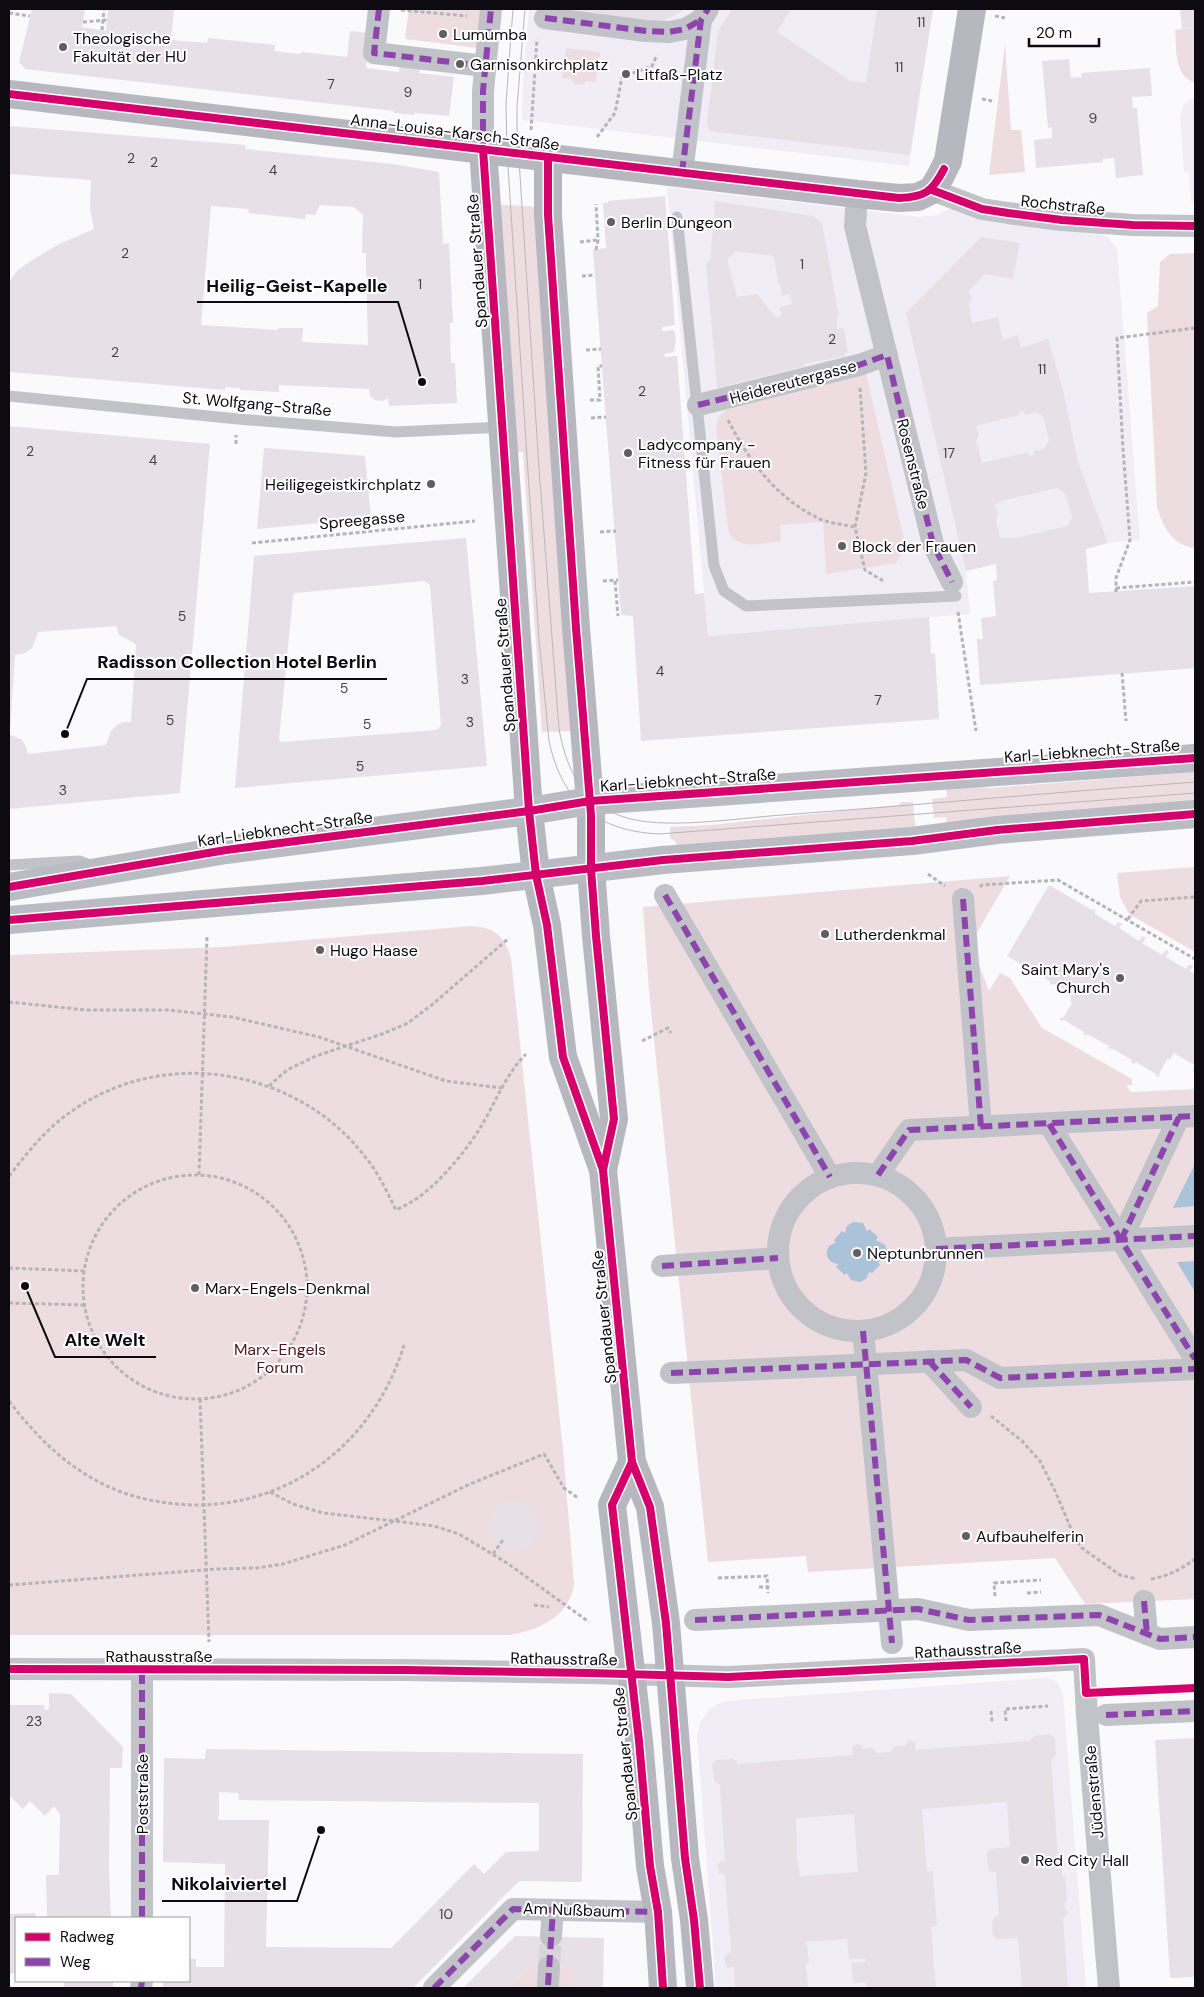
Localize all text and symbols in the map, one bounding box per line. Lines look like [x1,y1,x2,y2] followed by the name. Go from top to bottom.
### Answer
[917,13,925,31] house number: 11
[1029,15,1099,47] scale bar
[1036,23,1072,43] text: 20 m
[453,24,527,45] place label: Lumumba
[73,28,186,67] place label: Theologische Fakultät der HU
[437,28,449,40] marker: Lumumba
[57,41,69,53] marker: Theologische Fakultät der HU
[470,54,608,75] place label: Garnisonkirchplatz
[454,58,466,70] marker: Garnisonkirchplatz
[895,58,903,76] house number: 11
[636,64,723,85] place label: Litfaß-Platz
[620,68,632,80] marker: Litfaß-Platz
[327,75,335,93] house number: 7
[404,83,413,101] house number: 9
[349,109,561,155] street label: Anna-Louisa-Karsch-Straße
[1089,109,1098,127] house number: 9
[127,149,135,167] house number: 2
[150,153,158,171] house number: 2
[269,161,278,179] house number: 4
[1020,190,1106,220] street label: Rochstraße
[462,193,492,329] street label: Spandauer Straße
[621,212,732,233] place label: Berlin Dungeon
[605,216,617,228] marker: Berlin Dungeon
[121,244,129,262] house number: 2
[800,255,804,273] house number: 1
[197,269,398,302] callout: Heilig-Geist-Kapelle
[206,274,388,298] text: Heilig-Geist-Kapelle
[418,275,422,293] house number: 1
[828,330,836,348] house number: 2
[111,343,119,361] house number: 2
[727,355,859,409] street label: Heidereutergasse
[1038,360,1046,378] house number: 11
[638,382,646,400] house number: 2
[182,387,332,421] street label: St. Wolfgang-Straße
[892,416,934,512] street label: Rosenstraße
[638,434,771,473] place label: Ladycompany - Fitness für Frauen
[26,442,34,460] house number: 2
[943,444,955,462] house number: 17
[622,447,634,459] marker: Ladycompany - Fitness für Frauen
[149,451,158,469] house number: 4
[265,474,421,495] place label: Heiligegeistkirchplatz
[425,478,437,490] marker: Heiligegeistkirchplatz
[318,506,406,534] street label: Spreegasse
[852,536,976,557] place label: Block der Frauen
[836,540,848,552] marker: Block der Frauen
[490,597,520,733] street label: Spandauer Straße
[178,607,186,625] house number: 5
[87,646,387,679] callout: Radisson Collection Hotel Berlin
[97,650,377,674] text: Radisson Collection Hotel Berlin
[656,662,665,680] house number: 4
[461,670,469,688] house number: 3
[340,679,348,697] house number: 5
[874,691,882,709] house number: 7
[166,711,174,729] house number: 5
[466,713,474,731] house number: 3
[363,715,371,733] house number: 5
[1003,734,1181,768] street label: Karl-Liebknecht-Straße
[356,757,364,775] house number: 5
[599,763,777,797] street label: Karl-Liebknecht-Straße
[59,781,67,799] house number: 3
[196,806,374,852] street label: Karl-Liebknecht-Straße
[835,924,946,945] place label: Lutherdenkmal
[819,928,831,940] marker: Lutherdenkmal
[330,940,418,961] place label: Hugo Haase
[314,944,326,956] marker: Hugo Haase
[1021,959,1110,998] place label: Saint Mary's Church
[1114,972,1126,984] marker: Saint Mary's Church
[867,1243,983,1264] place label: Neptunbrunnen
[851,1247,863,1259] marker: Neptunbrunnen
[587,1249,621,1385] street label: Spandauer Straße
[205,1278,370,1299] place label: Marx-Engels-Denkmal
[189,1282,201,1294] marker: Marx-Engels-Denkmal
[55,1324,156,1357] callout: Alte Welt
[65,1328,146,1352] text: Alte Welt
[234,1339,326,1378] park label: Marx-Engels Forum
[976,1526,1084,1547] place label: Aufbauhelferin
[960,1530,972,1542] marker: Aufbauhelferin
[914,1637,1022,1663] street label: Rathausstraße
[105,1646,213,1667] street label: Rathausstraße
[510,1648,618,1670] street label: Rathausstraße
[608,1686,642,1822] street label: Spandauer Straße
[26,1712,42,1730] house number: 23
[1079,1745,1109,1839] street label: Jüdenstraße
[132,1754,153,1834] street label: Poststraße
[1035,1850,1129,1871] place label: Red City Hall
[1019,1854,1031,1866] marker: Red City Hall
[162,1868,297,1901] callout: Nikolaiviertel
[171,1872,287,1896] text: Nikolaiviertel
[523,1898,625,1922] street label: Am Nußbaum
[439,1905,453,1923] house number: 10
[15,1917,190,1982] legend
[60,1927,114,1947] text: Radweg
[60,1952,91,1972] text: Weg

